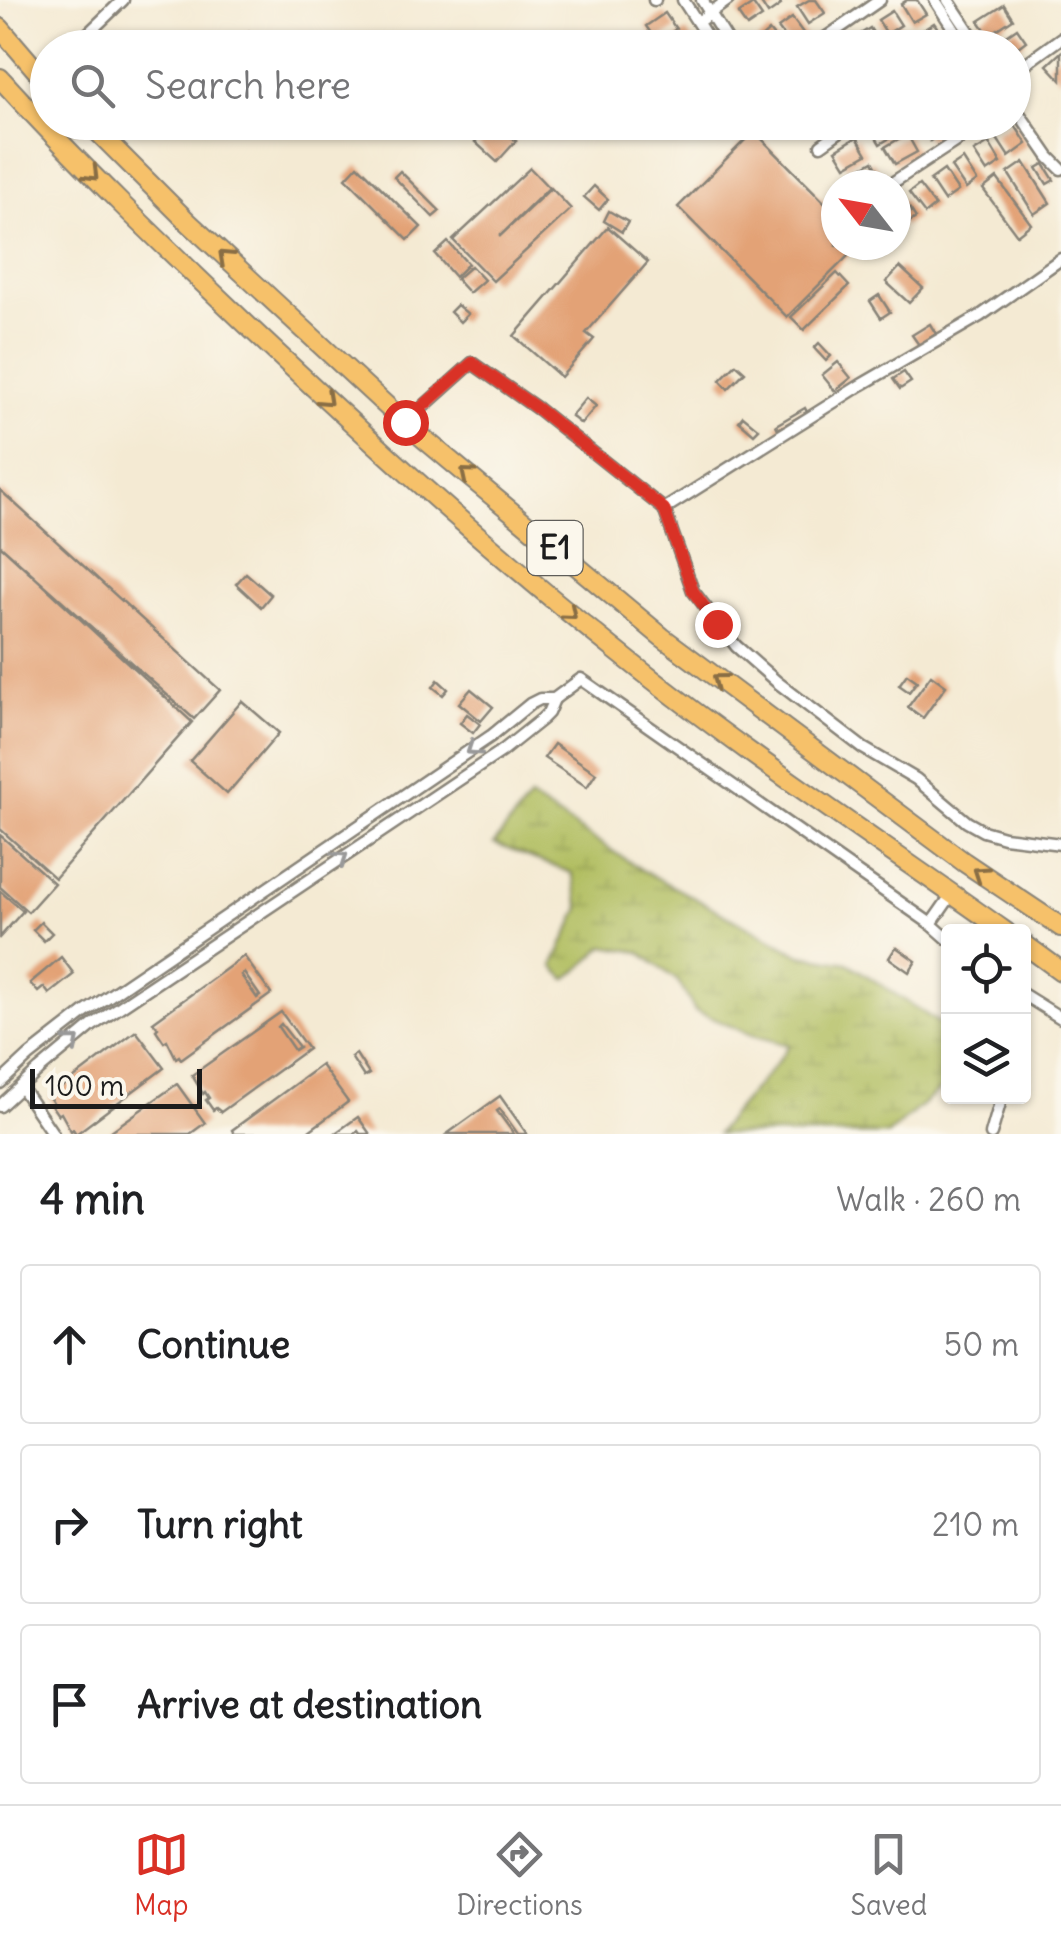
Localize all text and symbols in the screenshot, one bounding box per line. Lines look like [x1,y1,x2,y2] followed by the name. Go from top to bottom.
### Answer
[30,30,1031,140] search box
[65,58,120,113] icon: search
[145,62,351,109] text: Search here
[80,163,98,181] one-way arrow
[821,170,911,260] north arrow
[219,251,237,269] one-way arrow
[314,387,333,405] one-way arrow
[383,400,429,446] route start
[461,468,479,486] one-way arrow
[528,521,582,575] road number: E1
[559,601,577,619] one-way arrow
[695,602,741,648] route end
[712,675,730,692] one-way arrow
[465,736,483,755] one-way arrow
[329,852,348,870] one-way arrow
[973,867,992,885] one-way arrow
[941,924,1031,1104] map controls
[941,924,1031,1014] button: locate
[941,1014,1031,1104] button: layers
[62,1036,80,1054] one-way arrow
[30,1064,202,1108] scale bar
[45,1068,124,1104] text: 100 m
[40,1173,145,1225] text: 4 min
[836,1179,1021,1220] text: Walk · 260 m
[42,1317,97,1372] icon: ahead
[137,1321,290,1368] text: Continue
[944,1324,1019,1365] text: 50 m
[42,1497,97,1552] icon: right
[137,1501,303,1548] text: Turn right
[932,1504,1019,1545] text: 210 m
[42,1677,97,1732] icon: arrive
[137,1681,482,1728] text: Arrive at destination
[134,1827,189,1923] tab: Map
[456,1827,583,1923] tab: Directions
[850,1827,927,1923] tab: Saved

